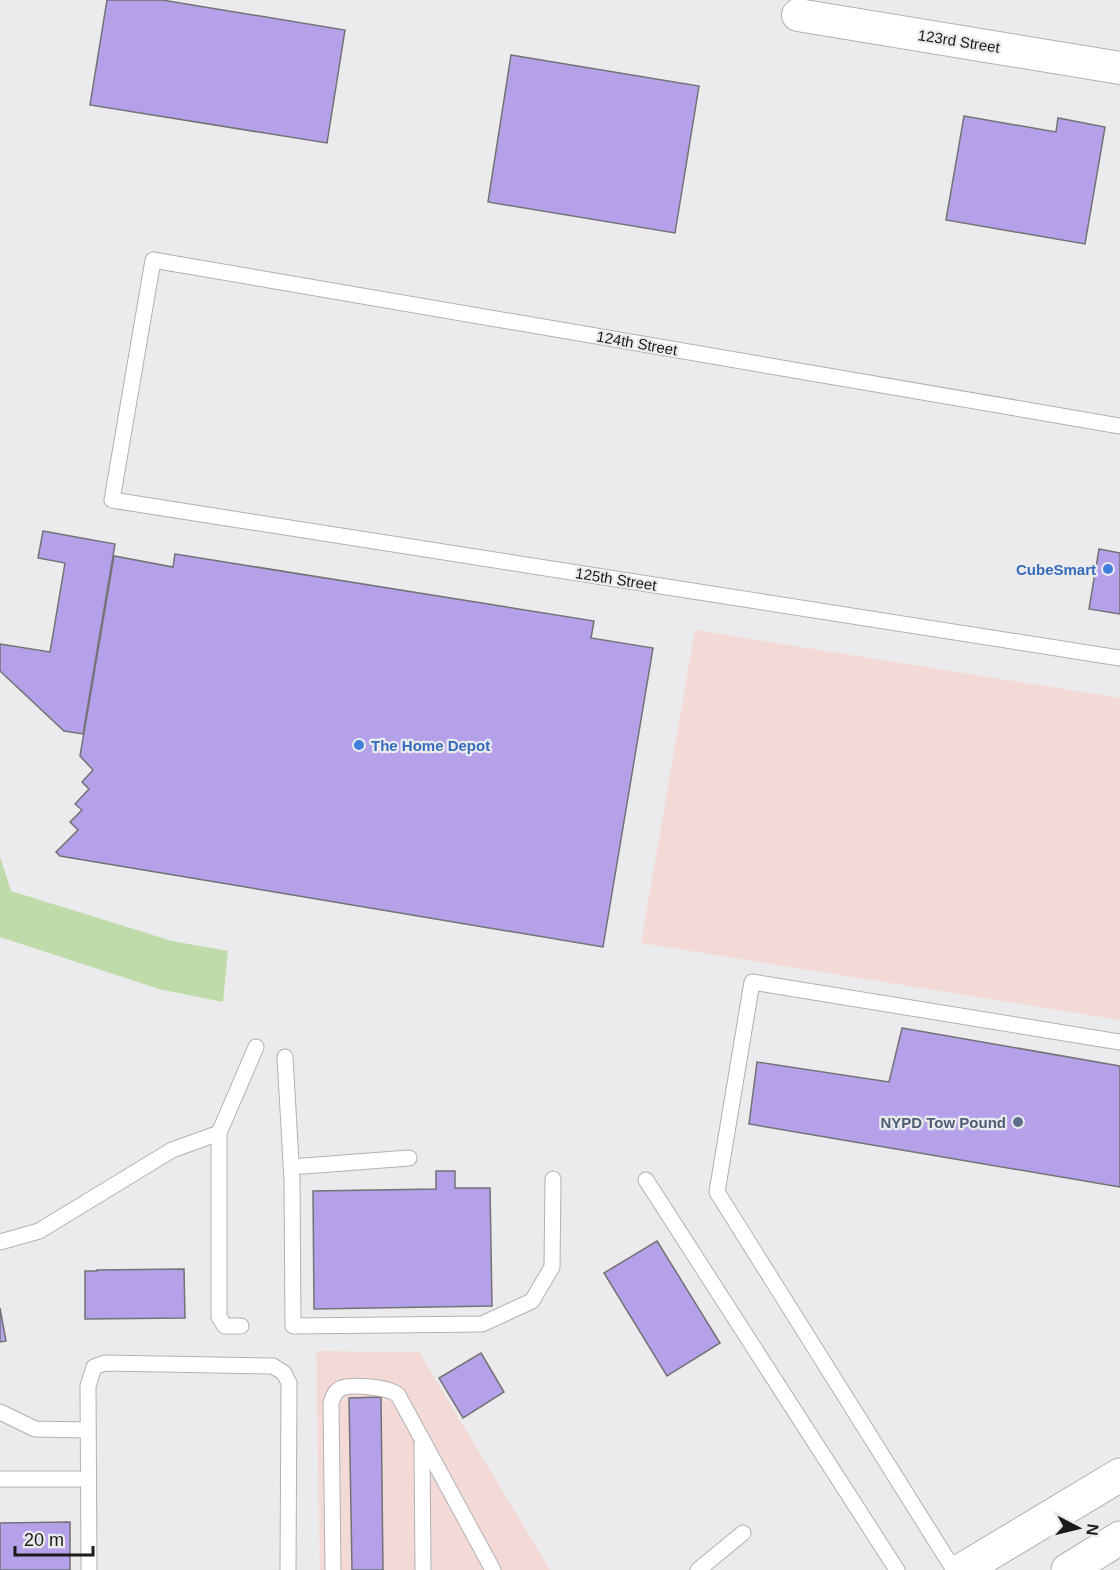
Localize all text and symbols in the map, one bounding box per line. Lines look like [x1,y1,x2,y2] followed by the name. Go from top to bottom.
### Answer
[917,26,1002,56] street label: 123rd Street
[595,328,680,359] street label: 124th Street
[1016,561,1096,578] place label: CubeSmart
[1101,562,1115,576] marker: CubeSmart
[574,564,659,594] street label: 125th Street
[371,737,490,754] place label: The Home Depot
[352,738,366,752] marker: The Home Depot
[880,1114,1006,1131] place label: NYPD Tow Pound
[1011,1115,1025,1129] marker: NYPD Tow Pound
[1048,1498,1108,1558] north arrow
[15,1519,93,1557] scale bar
[1083,1523,1102,1537] text: N
[24,1530,64,1550] text: 20 m

